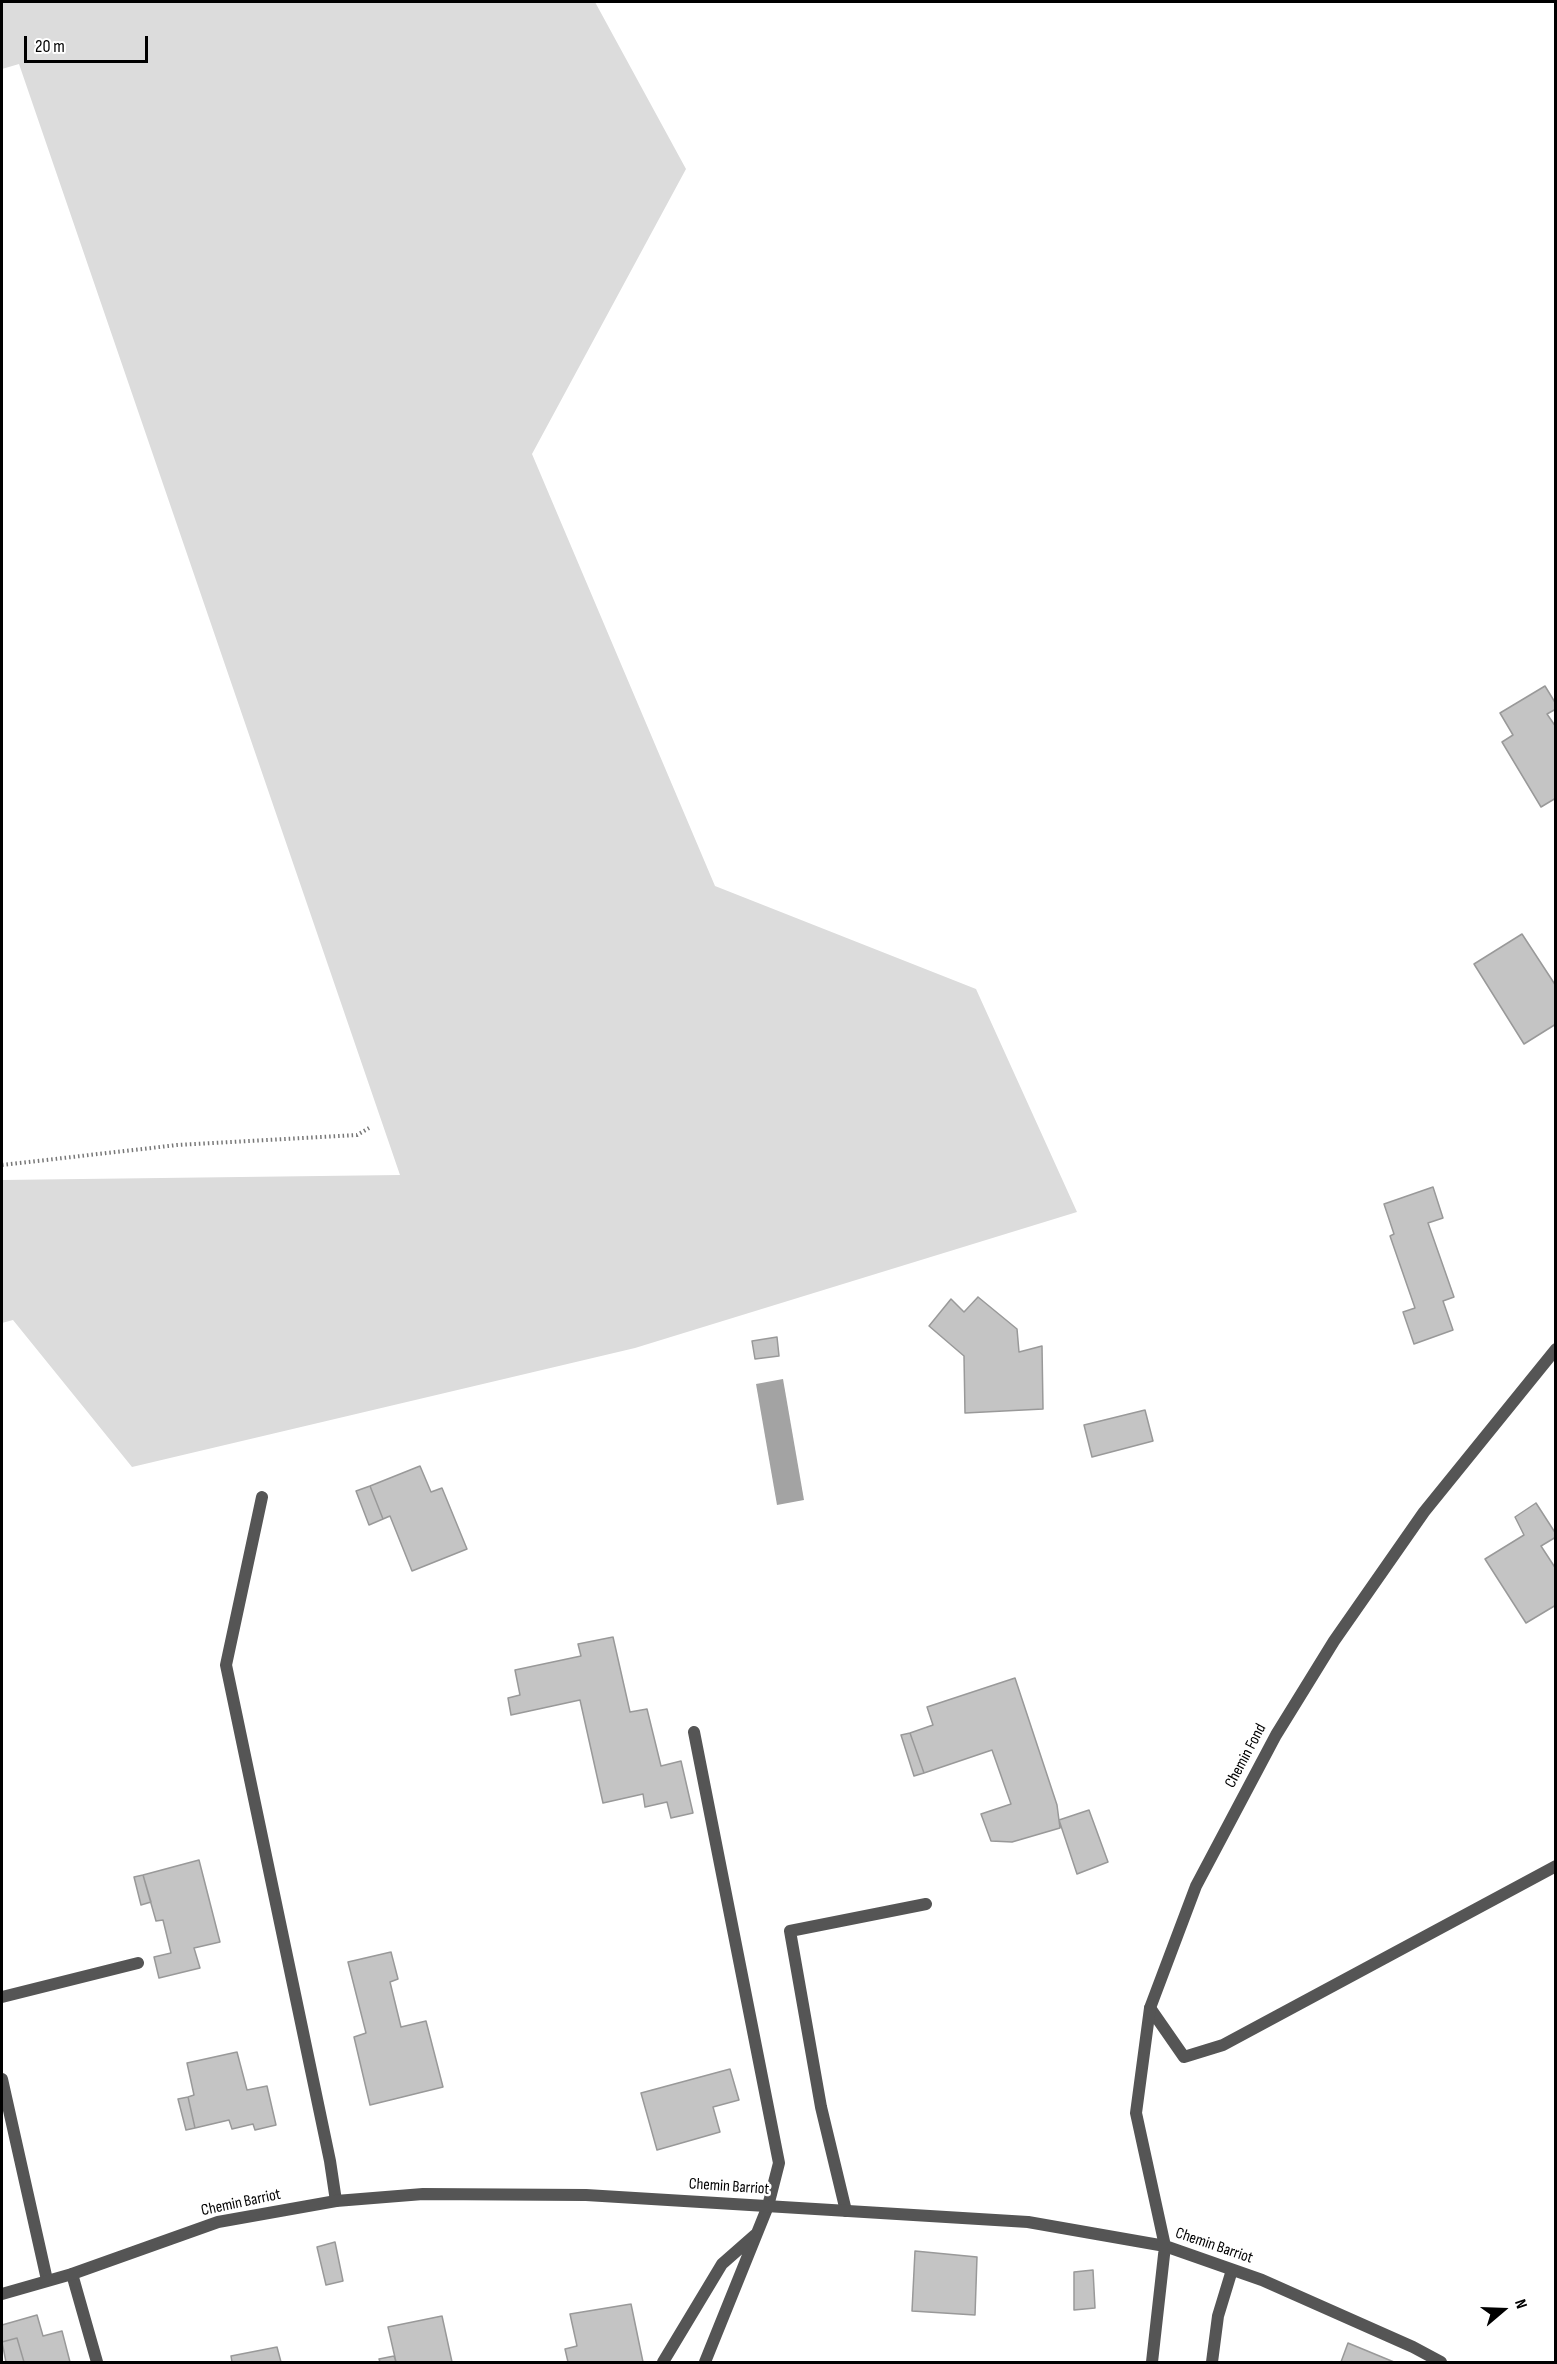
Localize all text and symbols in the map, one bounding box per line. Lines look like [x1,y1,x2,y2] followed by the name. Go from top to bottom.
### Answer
[27,24,152,62] scale bar
[35,36,65,57] text: 20 m
[1221,1721,1271,1791] street label: Chemin Fond
[688,2175,770,2199] street label: Chemin Barriot
[200,2185,282,2221] street label: Chemin Barriot
[1173,2224,1255,2268] street label: Chemin Barriot
[1473,2280,1533,2340] north arrow
[1510,2297,1531,2311] text: N

